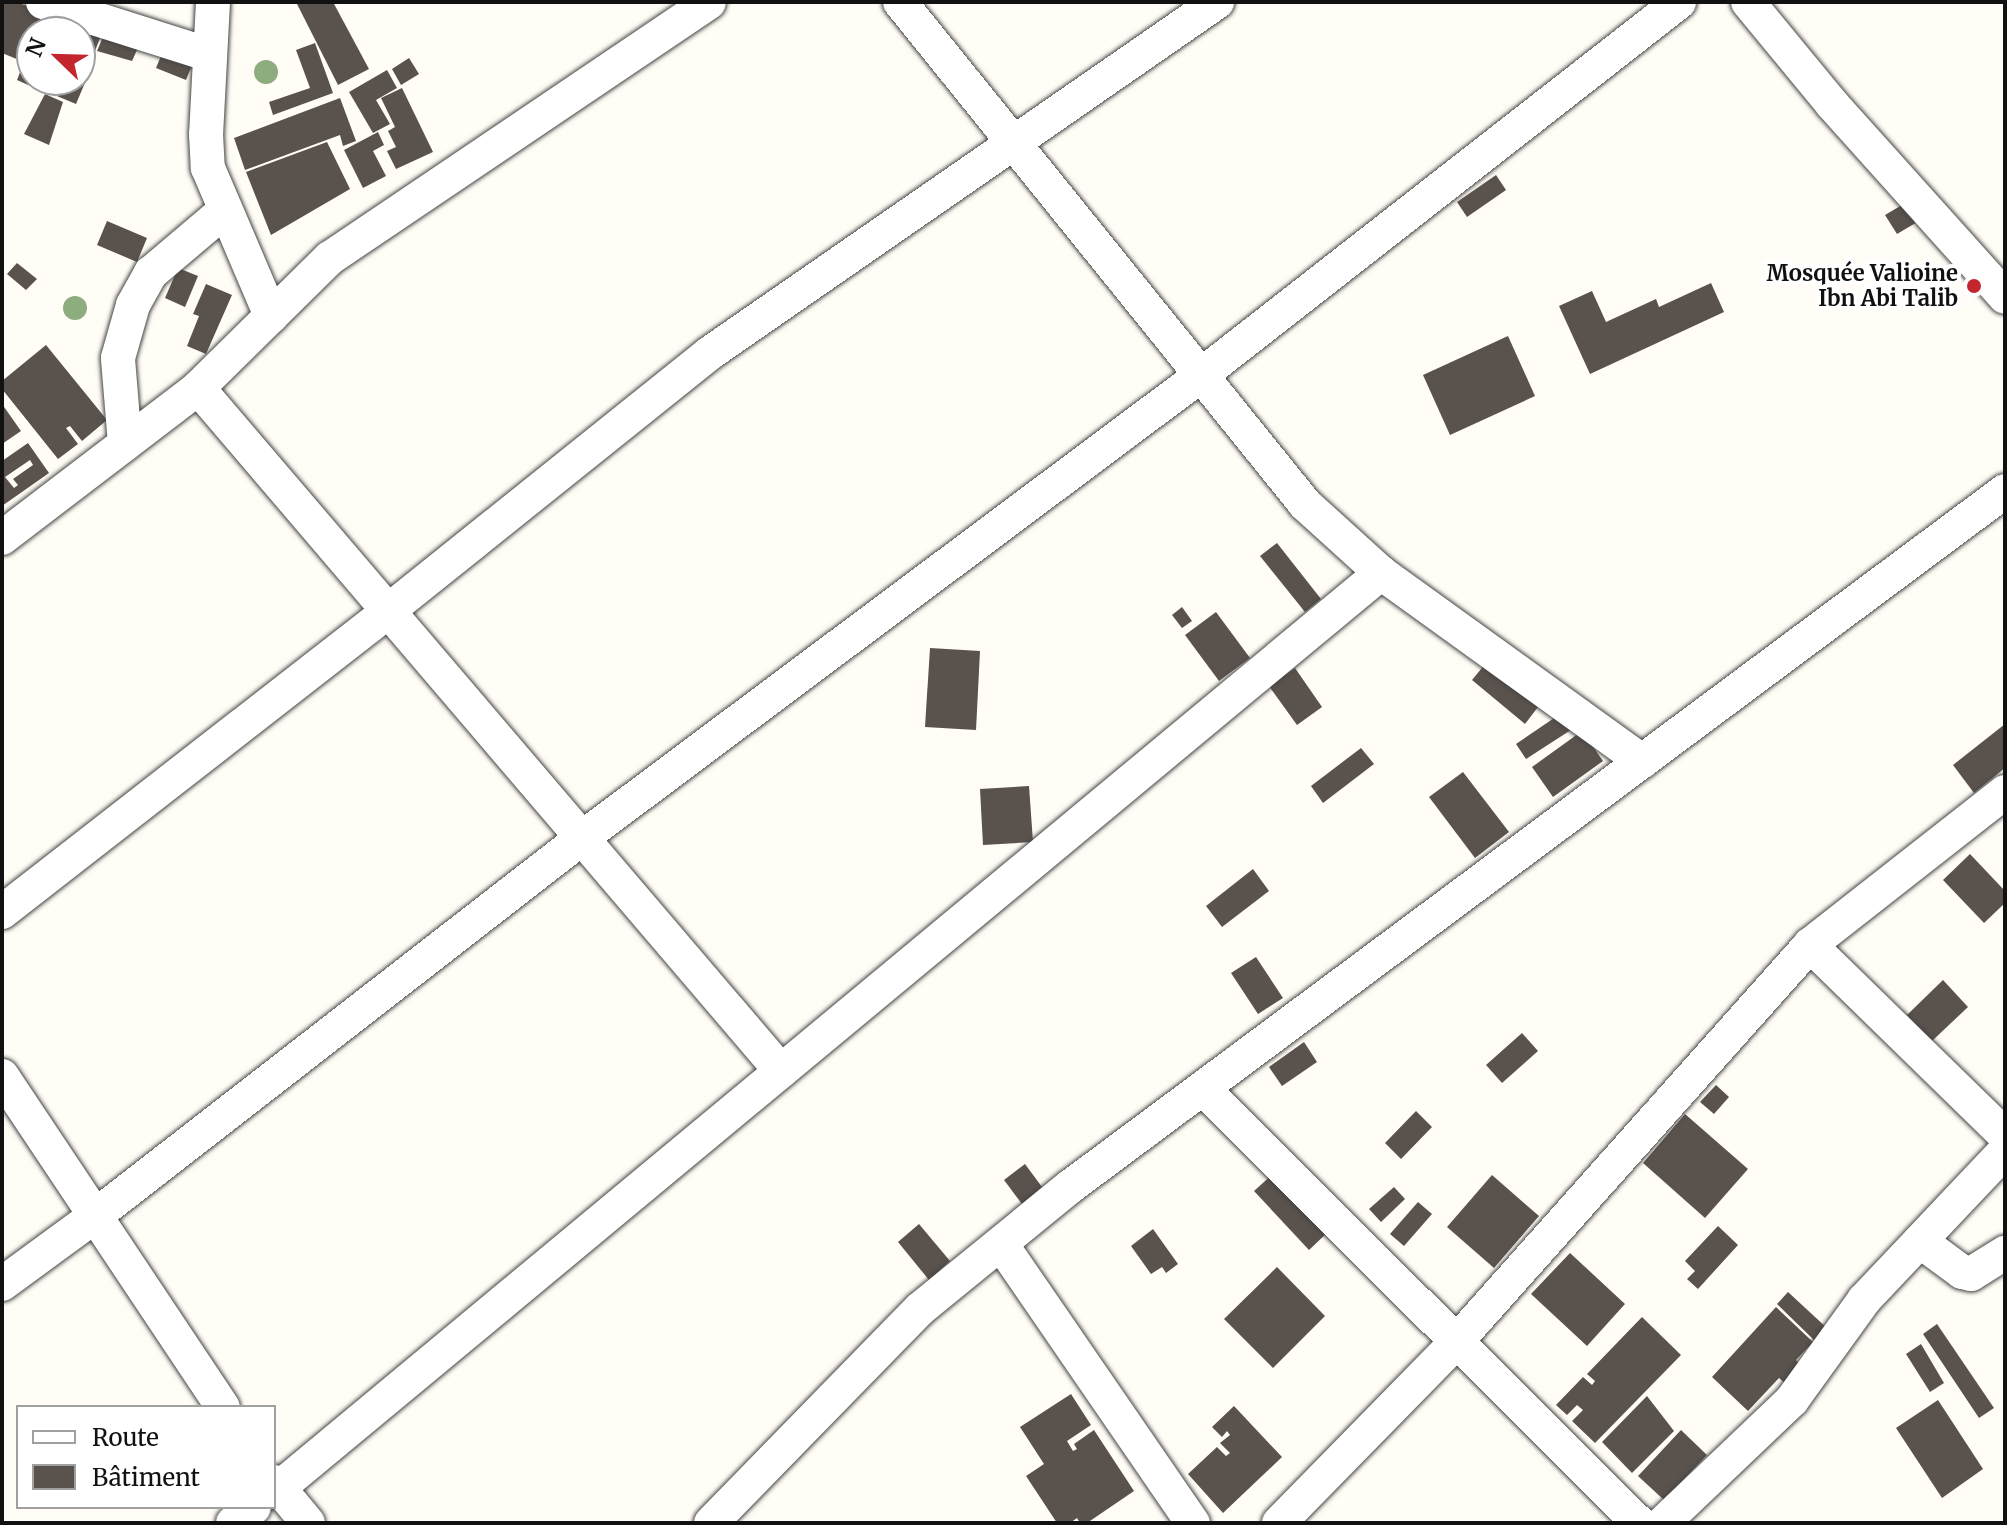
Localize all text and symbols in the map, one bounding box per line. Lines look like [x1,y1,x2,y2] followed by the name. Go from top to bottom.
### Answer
[16,16,96,96] north arrow
[19,34,52,61] text: N
[1767,260,1958,312] place label: Mosquée Valioine Ibn Abi Talib
[1965,277,1983,295] marker: Mosquée Valioine Ibn Abi Talib
[16,1405,276,1509] legend
[92,1422,159,1453] text: Route
[92,1462,200,1493] text: Bâtiment

